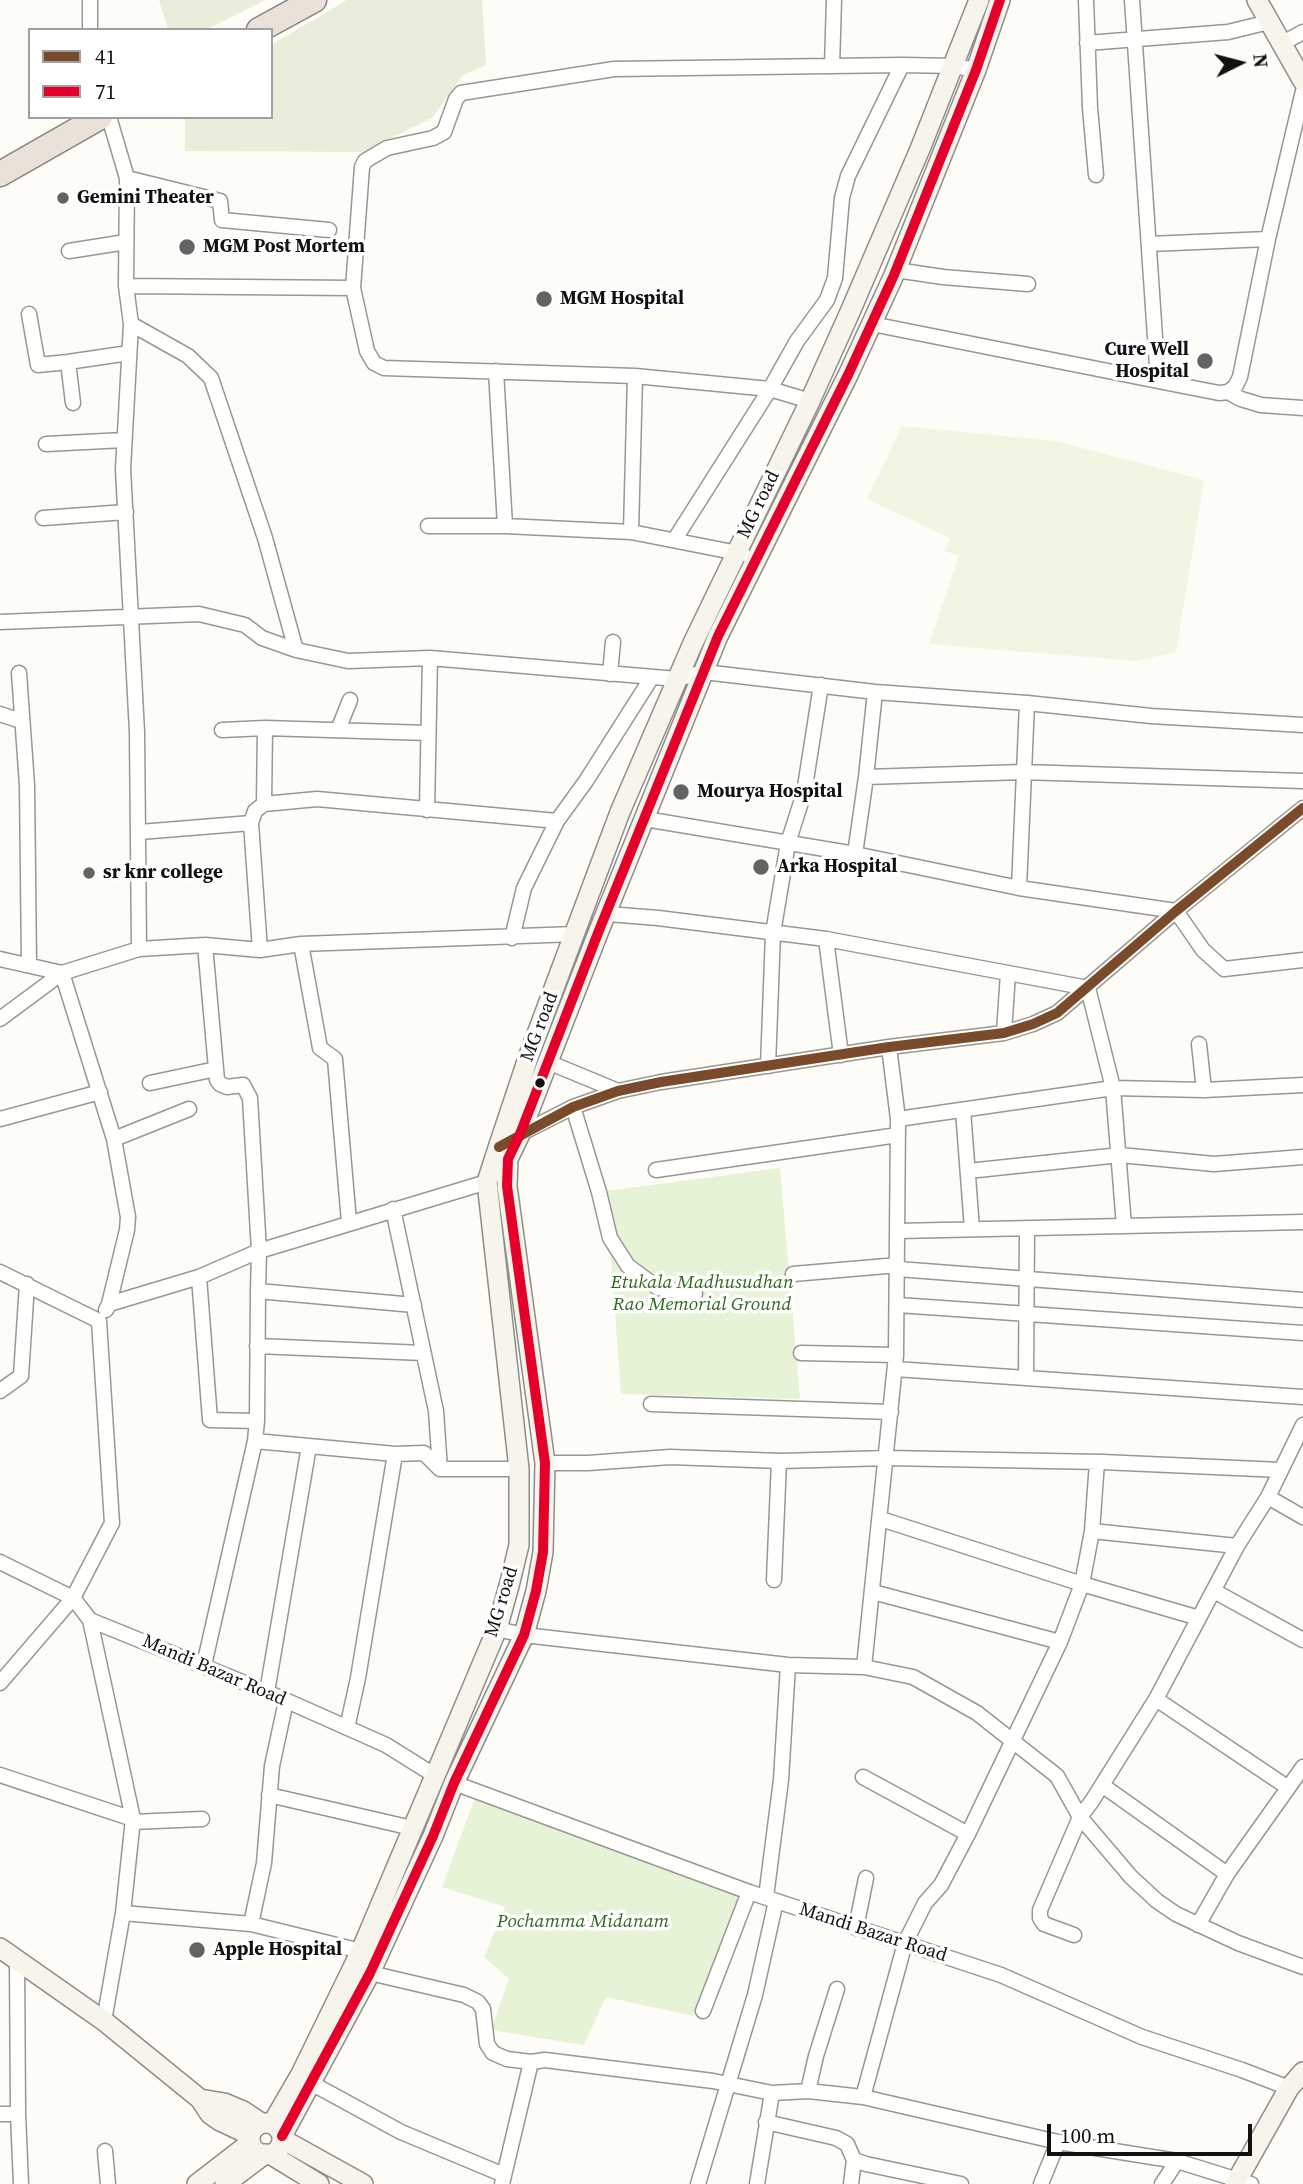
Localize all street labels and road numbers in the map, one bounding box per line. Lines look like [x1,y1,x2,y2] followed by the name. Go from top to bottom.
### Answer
[733,467,785,543] street label: MG road
[516,989,564,1065] street label: MG road
[480,1564,524,1640] street label: MG road
[139,1630,289,1712] street label: Mandi Bazar Road
[796,1898,950,1968] street label: Mandi Bazar Road

